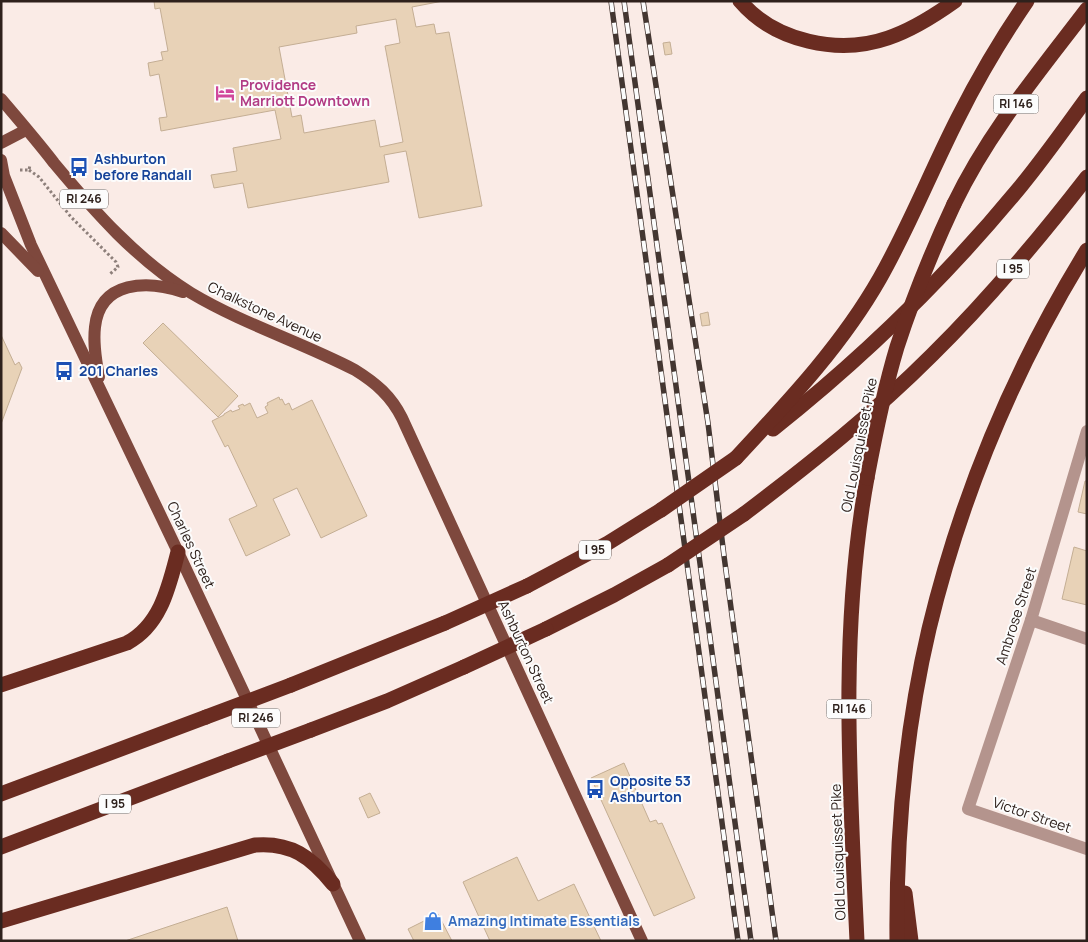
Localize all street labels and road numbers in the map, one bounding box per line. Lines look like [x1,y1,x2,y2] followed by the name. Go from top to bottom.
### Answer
[994,95,1038,114] road number: RI 146
[60,190,108,208] road number: RI 246
[997,260,1029,278] road number: I 95
[205,277,326,346] street label: Chalkstone Avenue
[836,376,881,514] street label: Old Louisquisset Pike
[163,498,220,592] street label: Charles Street
[579,540,611,560] road number: I 95
[991,564,1040,667] street label: Ambrose Street
[494,597,559,707] street label: Ashburton Street
[826,700,872,719] road number: RI 146
[232,708,280,728] road number: RI 246
[826,783,849,921] street label: Old Louisquisset Pike
[990,792,1074,837] street label: Victor Street
[99,794,131,814] road number: I 95

